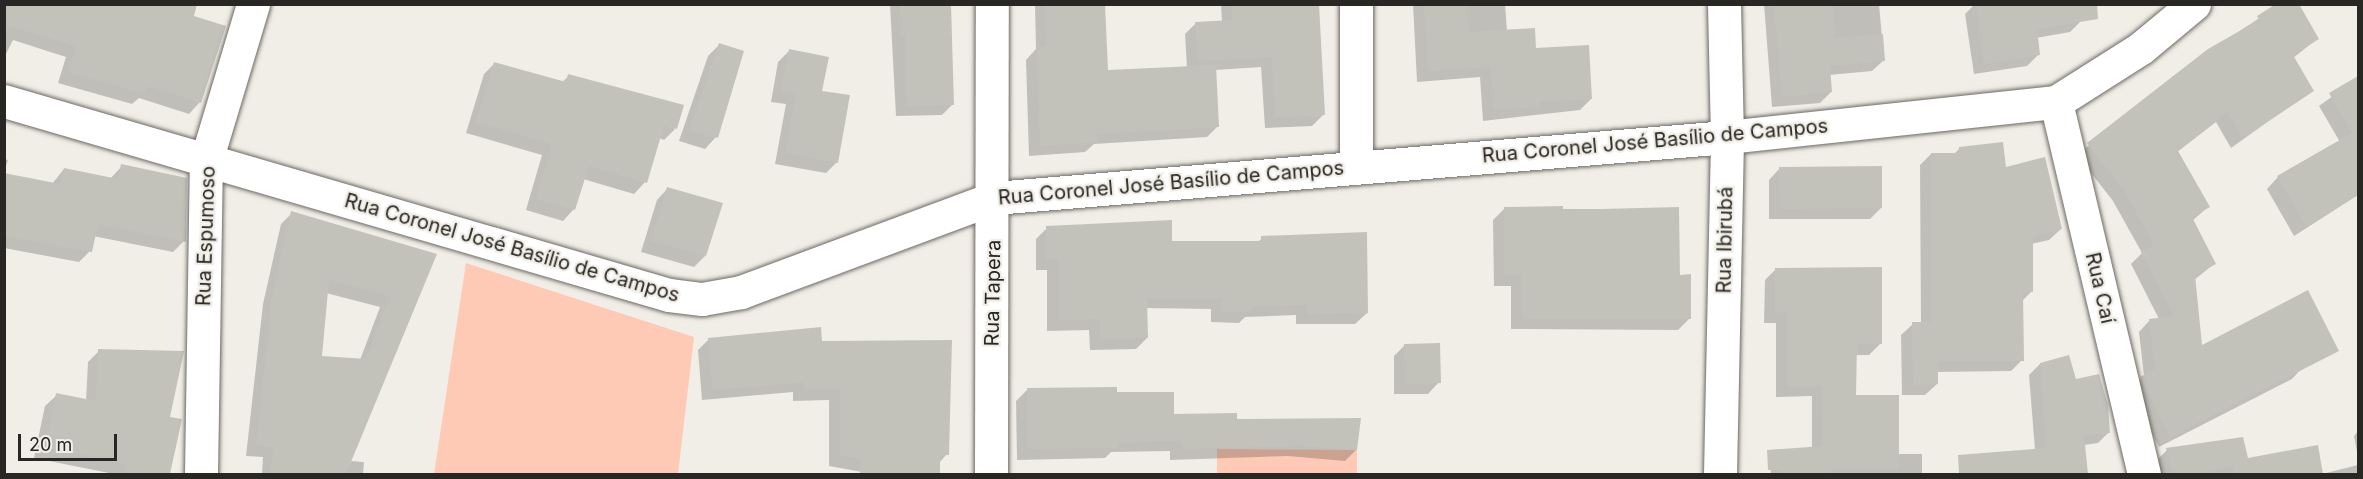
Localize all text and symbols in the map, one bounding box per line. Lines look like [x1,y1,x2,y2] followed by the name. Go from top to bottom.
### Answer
[1481,114,1829,168] street label: Rua Coronel José Basílio de Campos
[997,156,1345,210] street label: Rua Coronel José Basílio de Campos
[192,165,220,307] street label: Rua Espumoso
[1712,186,1738,294] street label: Rua Ibirubá
[342,189,682,307] street label: Rua Coronel José Basílio de Campos
[980,239,1006,347] street label: Rua Tapera
[2080,250,2120,326] street label: Rua Caí
[21,422,120,460] scale bar
[29,434,72,455] text: 20 m

